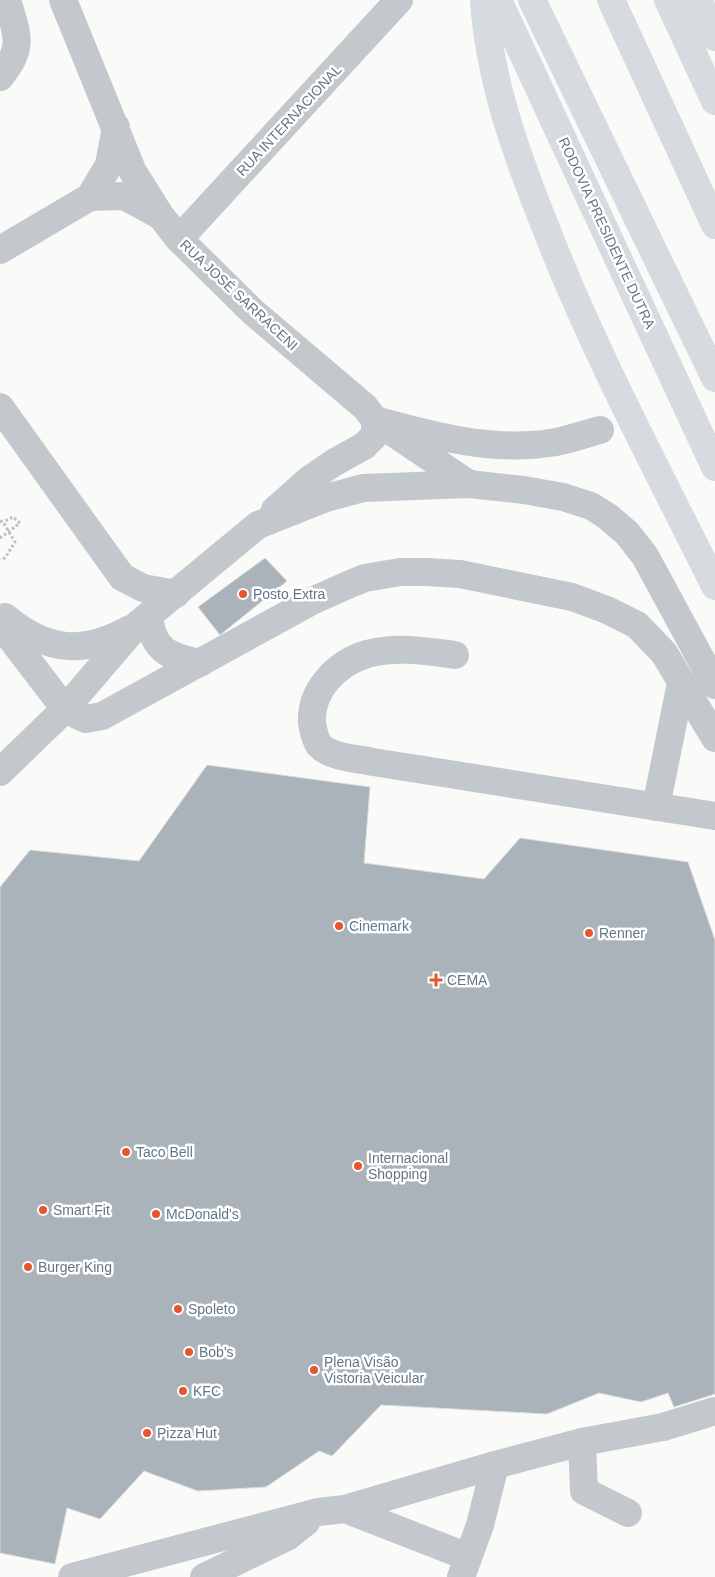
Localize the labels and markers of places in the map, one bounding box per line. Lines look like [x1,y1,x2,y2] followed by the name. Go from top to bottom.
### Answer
[253,586,326,602] place label: Posto Extra
[237,588,249,600] marker: Posto Extra
[349,918,410,934] place label: Cinemark
[333,920,345,932] marker: Cinemark
[599,925,645,941] place label: Renner
[583,927,595,939] marker: Renner
[447,972,488,988] place label: CEMA
[429,973,443,987] marker: CEMA
[136,1144,193,1160] place label: Taco Bell
[120,1146,132,1158] marker: Taco Bell
[368,1150,448,1182] place label: Internacional Shopping
[352,1160,364,1172] marker: Internacional Shopping
[53,1202,110,1218] place label: Smart Fit
[37,1204,49,1216] marker: Smart Fit
[166,1206,239,1222] place label: McDonald's
[150,1208,162,1220] marker: McDonald's
[38,1259,112,1275] place label: Burger King
[22,1261,34,1273] marker: Burger King
[188,1301,236,1317] place label: Spoleto
[172,1303,184,1315] marker: Spoleto
[199,1344,234,1360] place label: Bob's
[183,1346,195,1358] marker: Bob's
[324,1354,424,1386] place label: Plena Visão Vistoria Veicular
[308,1364,320,1376] marker: Plena Visão Vistoria Veicular
[193,1383,221,1399] place label: KFC
[177,1385,189,1397] marker: KFC
[157,1425,217,1441] place label: Pizza Hut
[141,1427,153,1439] marker: Pizza Hut

